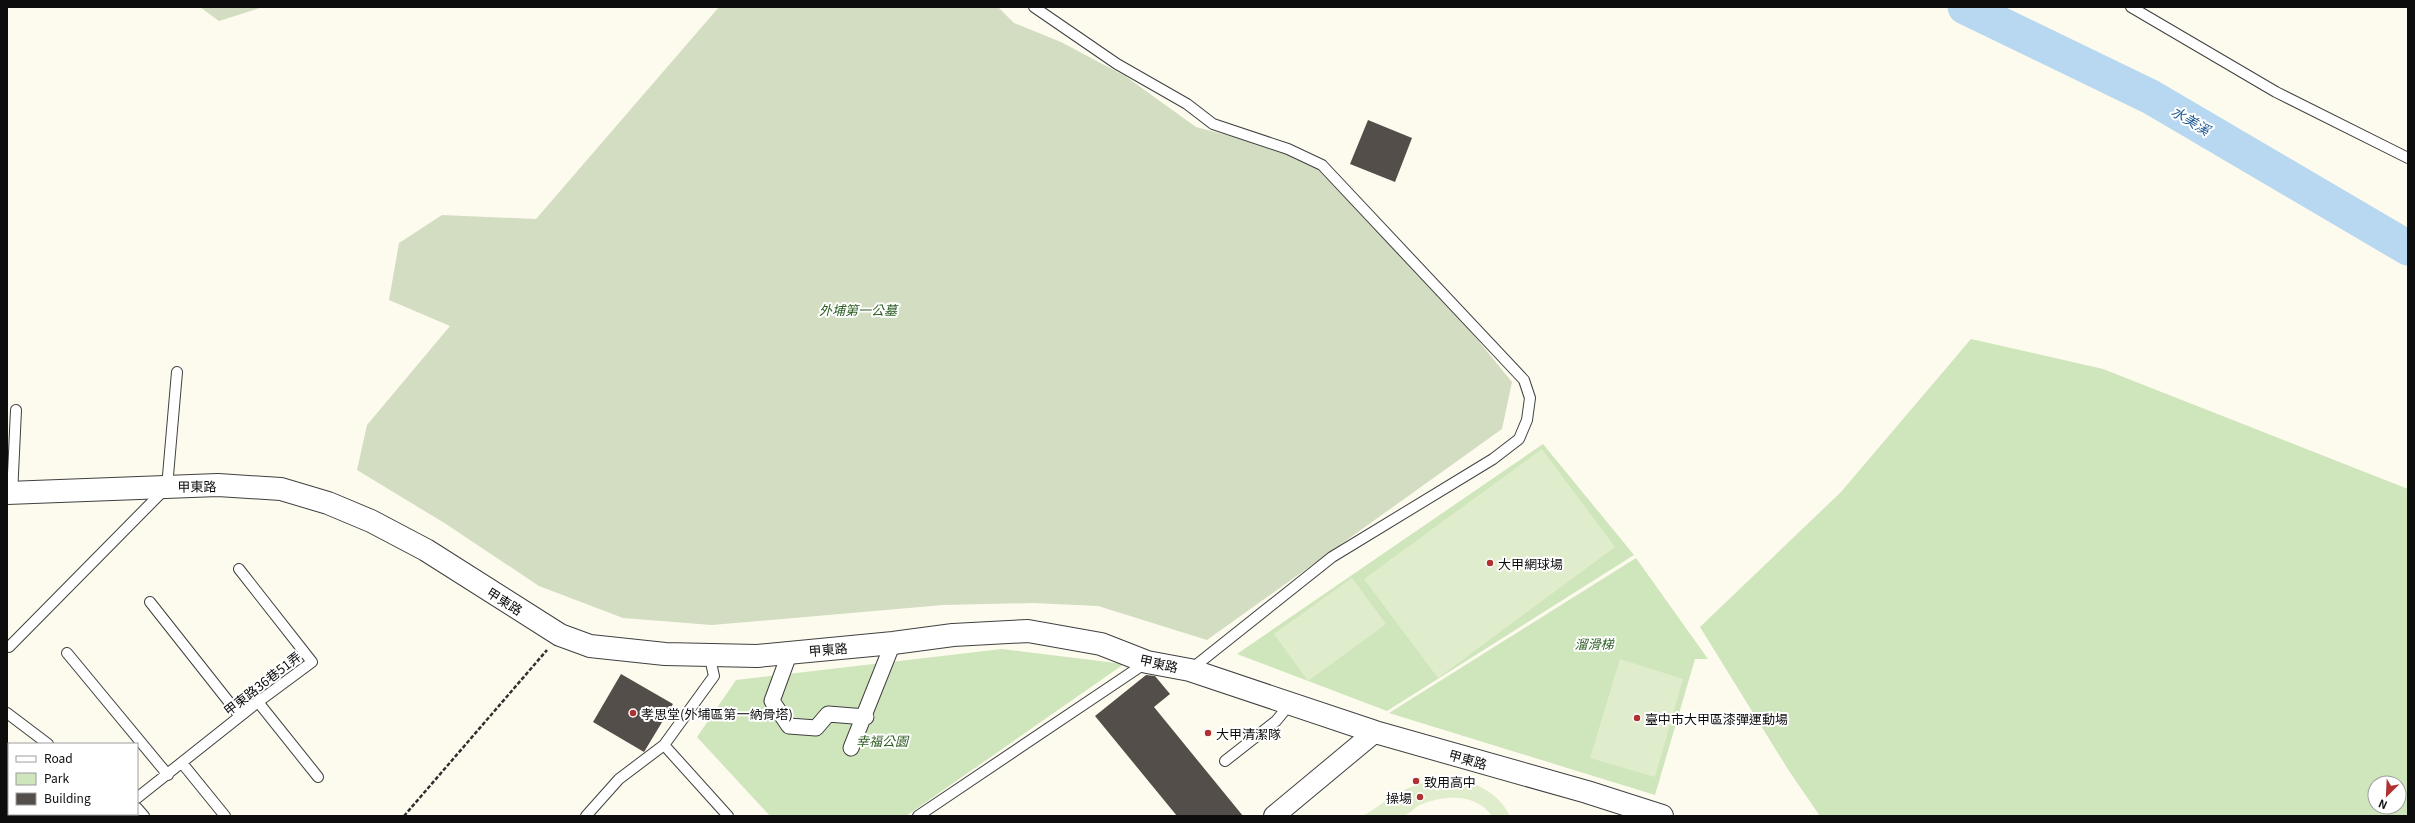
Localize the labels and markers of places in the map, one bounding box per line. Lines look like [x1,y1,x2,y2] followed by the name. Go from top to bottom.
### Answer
[1498,554,1563,573] place label: 大甲網球場
[1485,558,1495,568] marker: 大甲網球場
[641,704,793,723] place label: 孝思堂(外埔區第一納骨塔)
[628,708,638,718] marker: 孝思堂(外埔區第一納骨塔)
[1645,709,1788,728] place label: 臺中市大甲區漆彈運動場
[1632,713,1642,723] marker: 臺中市大甲區漆彈運動場
[1216,724,1281,743] place label: 大甲清潔隊
[1203,728,1213,738] marker: 大甲清潔隊
[1424,772,1476,791] place label: 致用高中
[1411,776,1421,786] marker: 致用高中
[1386,788,1412,807] place label: 操場
[1415,792,1425,802] marker: 操場

